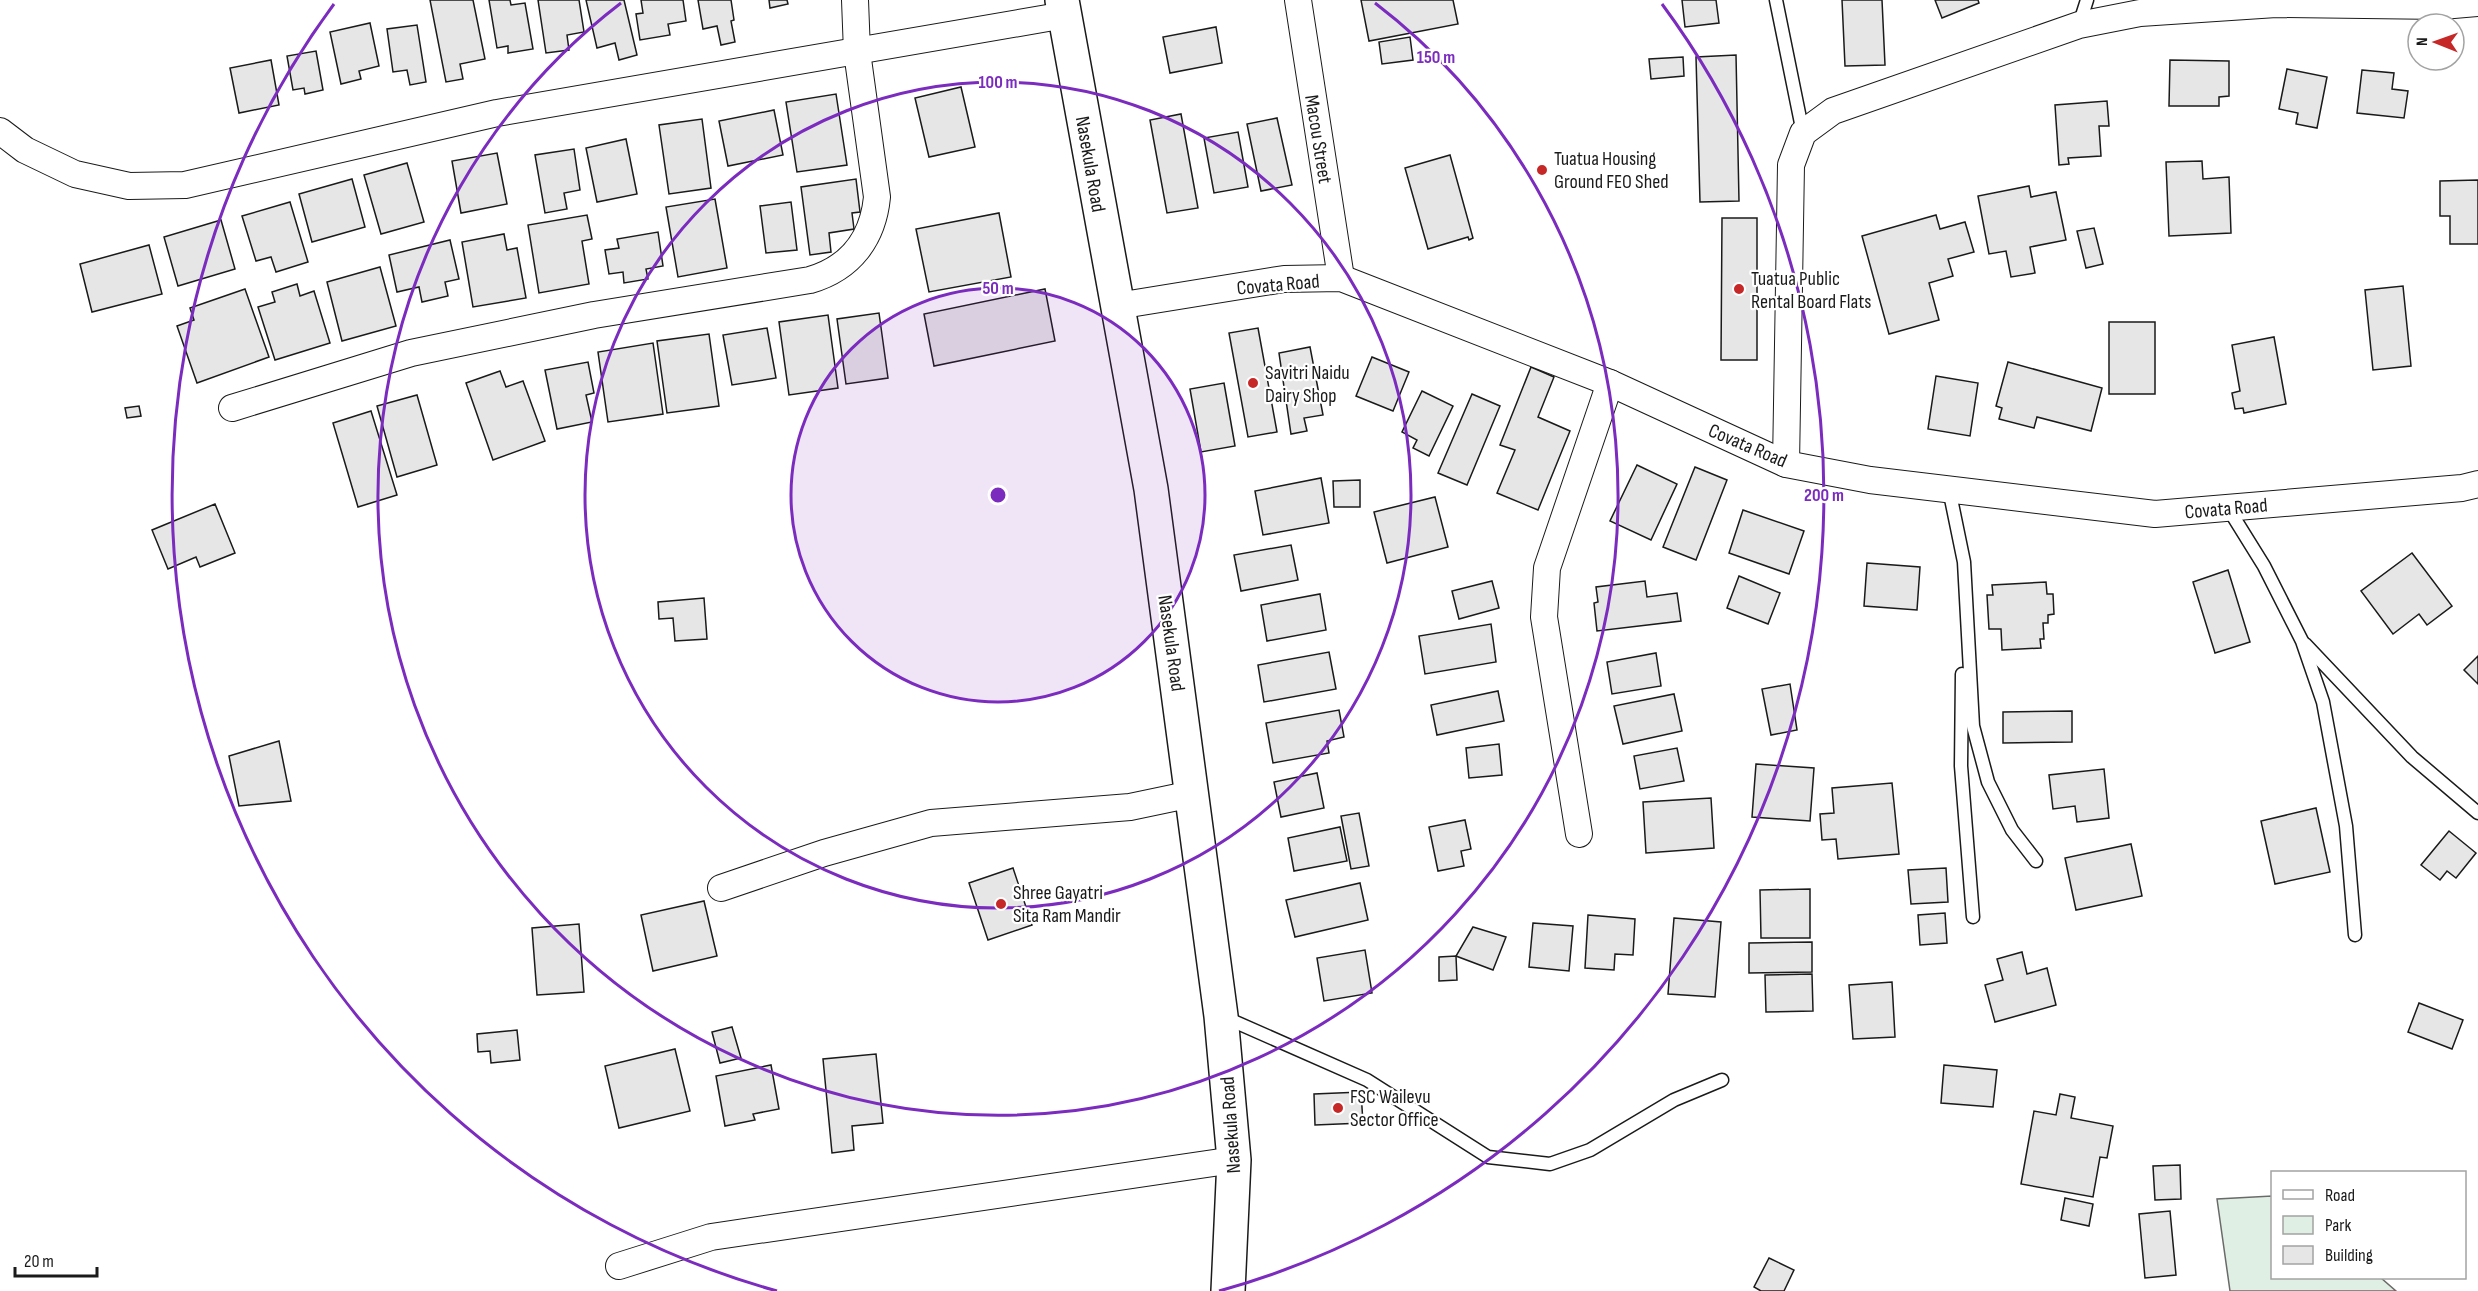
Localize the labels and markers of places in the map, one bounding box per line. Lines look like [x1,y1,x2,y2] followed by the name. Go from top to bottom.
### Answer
[1554,147,1669,194] place label: Tuatua Housing Ground FEO Shed
[1535,163,1549,177] marker: Tuatua Housing Ground FEO Shed
[1751,267,1871,314] place label: Tuatua Public Rental Board Flats
[1732,282,1746,296] marker: Tuatua Public Rental Board Flats
[1265,361,1350,408] place label: Savitri Naidu Dairy Shop
[1246,376,1260,390] marker: Savitri Naidu Dairy Shop
[988,485,1008,505] centre of rings
[1013,881,1121,928] place label: Shree Gayatri Sita Ram Mandir
[994,897,1008,911] marker: Shree Gayatri Sita Ram Mandir
[1350,1085,1439,1132] place label: FSC Wailevu Sector Office
[1331,1101,1345,1115] marker: FSC Wailevu Sector Office

